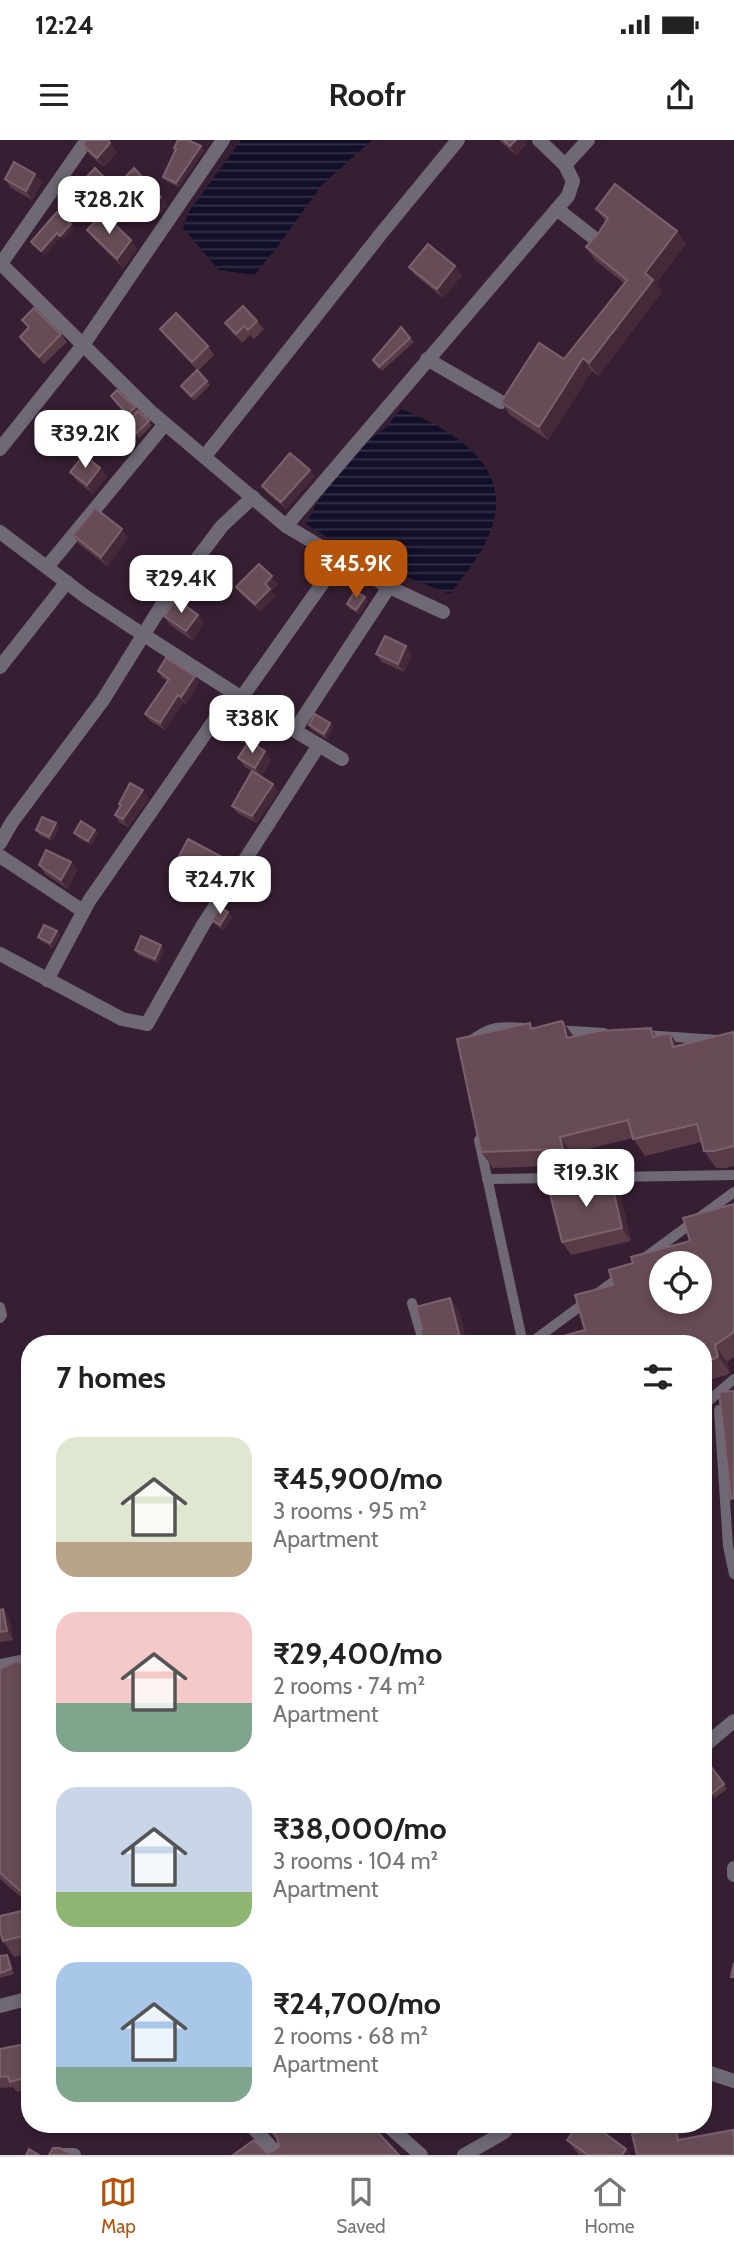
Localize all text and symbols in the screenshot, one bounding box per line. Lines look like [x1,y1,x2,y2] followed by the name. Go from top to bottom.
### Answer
[35,9,94,41] text: 12:24
[328,75,406,114] text: Roofr
[35,76,73,114] icon: menu
[661,76,699,114] icon: share
[52,176,166,236] pin: ₹28.2K
[74,185,144,213] text: ₹28.2K
[28,410,142,470] pin: ₹39.2K
[50,419,120,447] text: ₹39.2K
[299,540,413,600] pin: ₹45.9K
[320,549,392,577] text: ₹45.9K
[124,556,238,615] pin: ₹29.4K
[145,564,217,592] text: ₹29.4K
[211,696,293,755] pin: ₹38K
[225,704,279,732] text: ₹38K
[163,856,277,916] pin: ₹24.7K
[185,865,255,893] text: ₹24.7K
[529,1150,643,1209] pin: ₹19.3K
[553,1158,619,1186] text: ₹19.3K
[649,1251,712,1314] map controls
[649,1251,712,1314] button: locate
[639,1358,677,1396] icon: filters
[56,1359,166,1396] text: 7 homes
[273,1460,443,1497] text: ₹45,900/mo
[112,1465,196,1549] icon: home
[273,1497,427,1525] text: 3 rooms · 95 m²
[273,1525,378,1553] text: Apartment
[273,1635,442,1672] text: ₹29,400/mo
[112,1640,196,1724] icon: home
[273,1672,425,1700] text: 2 rooms · 74 m²
[273,1700,378,1728] text: Apartment
[273,1810,447,1847] text: ₹38,000/mo
[112,1815,196,1899] icon: home
[273,1847,438,1875] text: 3 rooms · 104 m²
[273,1875,378,1903] text: Apartment
[273,1985,441,2022] text: ₹24,700/mo
[112,1990,196,2074] icon: home
[273,2022,428,2050] text: 2 rooms · 68 m²
[273,2050,378,2078] text: Apartment
[99,2173,137,2238] tab: Map
[336,2173,386,2238] tab: Saved
[585,2173,635,2238] tab: Home

